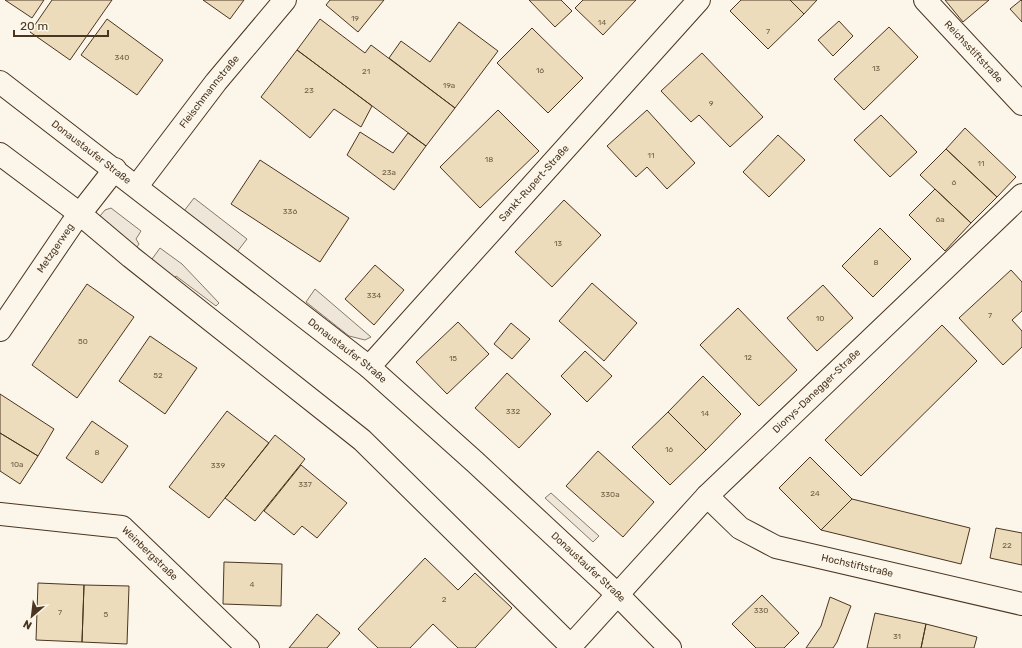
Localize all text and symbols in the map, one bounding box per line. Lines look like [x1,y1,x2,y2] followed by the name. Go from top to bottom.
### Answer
[14,12,108,38] scale bar
[351,14,359,23] house number: 19
[598,18,606,27] house number: 14
[942,18,1005,86] street label: Reichsstiftstraße
[20,19,48,33] text: 20 m
[766,27,770,36] house number: 7
[115,53,129,62] house number: 340
[177,53,242,130] street label: Fleischmannstraße
[872,64,880,73] house number: 13
[536,66,544,75] house number: 16
[362,67,370,76] house number: 21
[443,81,455,90] house number: 19a
[304,86,314,95] house number: 23
[709,99,714,108] house number: 9
[49,118,133,187] street label: Donaustaufer Straße
[497,142,572,224] street label: Sankt-Rupert-Straße
[648,151,654,160] house number: 11
[485,155,493,164] house number: 18
[978,159,984,168] house number: 11
[382,168,396,177] house number: 23a
[952,178,957,187] house number: 6
[283,207,297,216] house number: 336
[935,215,945,224] house number: 6a
[35,221,77,275] street label: Metzgerweg
[554,239,562,248] house number: 13
[873,258,879,267] house number: 8
[367,291,381,300] house number: 334
[988,311,992,320] house number: 7
[816,314,824,323] house number: 10
[305,316,389,386] street label: Donaustaufer Straße
[78,337,88,346] house number: 50
[770,346,863,436] street label: Dionys-Danegger-Straße
[744,353,752,362] house number: 12
[449,354,457,363] house number: 15
[153,371,163,380] house number: 52
[506,407,520,416] house number: 332
[701,409,709,418] house number: 14
[665,445,673,454] house number: 16
[94,448,100,457] house number: 8
[11,460,23,469] house number: 10a
[211,461,225,470] house number: 339
[298,480,312,489] house number: 337
[810,489,820,498] house number: 24
[600,490,620,499] house number: 330a
[119,524,180,583] street label: Weinbergstraße
[548,530,628,605] street label: Donaustaufer Straße
[1002,541,1012,550] house number: 22
[820,552,895,580] street label: Hochstiftstraße
[250,580,255,589] house number: 4
[442,595,447,604] house number: 2
[12,596,52,636] north arrow
[754,606,768,615] house number: 330
[58,608,62,617] house number: 7
[104,610,109,619] house number: 5
[21,617,34,632] text: N
[893,632,901,641] house number: 31

